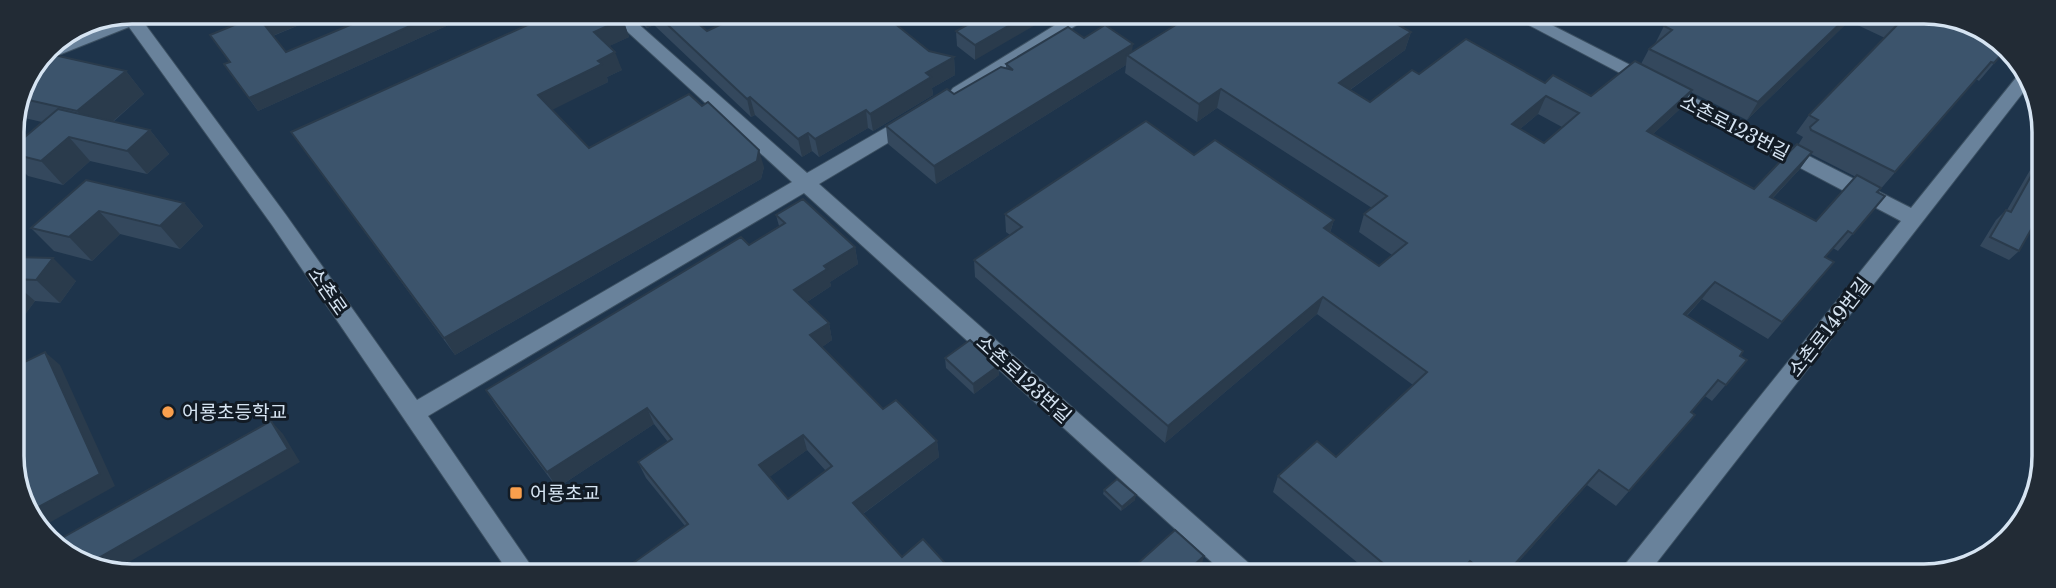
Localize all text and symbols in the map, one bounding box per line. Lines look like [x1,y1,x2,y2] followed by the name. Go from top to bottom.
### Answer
[1676,90,1793,165] street label: 소촌로123번길
[303,263,352,319] street label: 소촌로
[1784,273,1875,381] street label: 소촌로149번길
[972,331,1076,428] street label: 소촌로123번길
[182,401,287,424] place label: 어룡초등학교
[160,404,176,420] marker: 어룡초등학교
[530,482,600,505] place label: 어룡초교
[508,485,524,501] marker: 어룡초교

